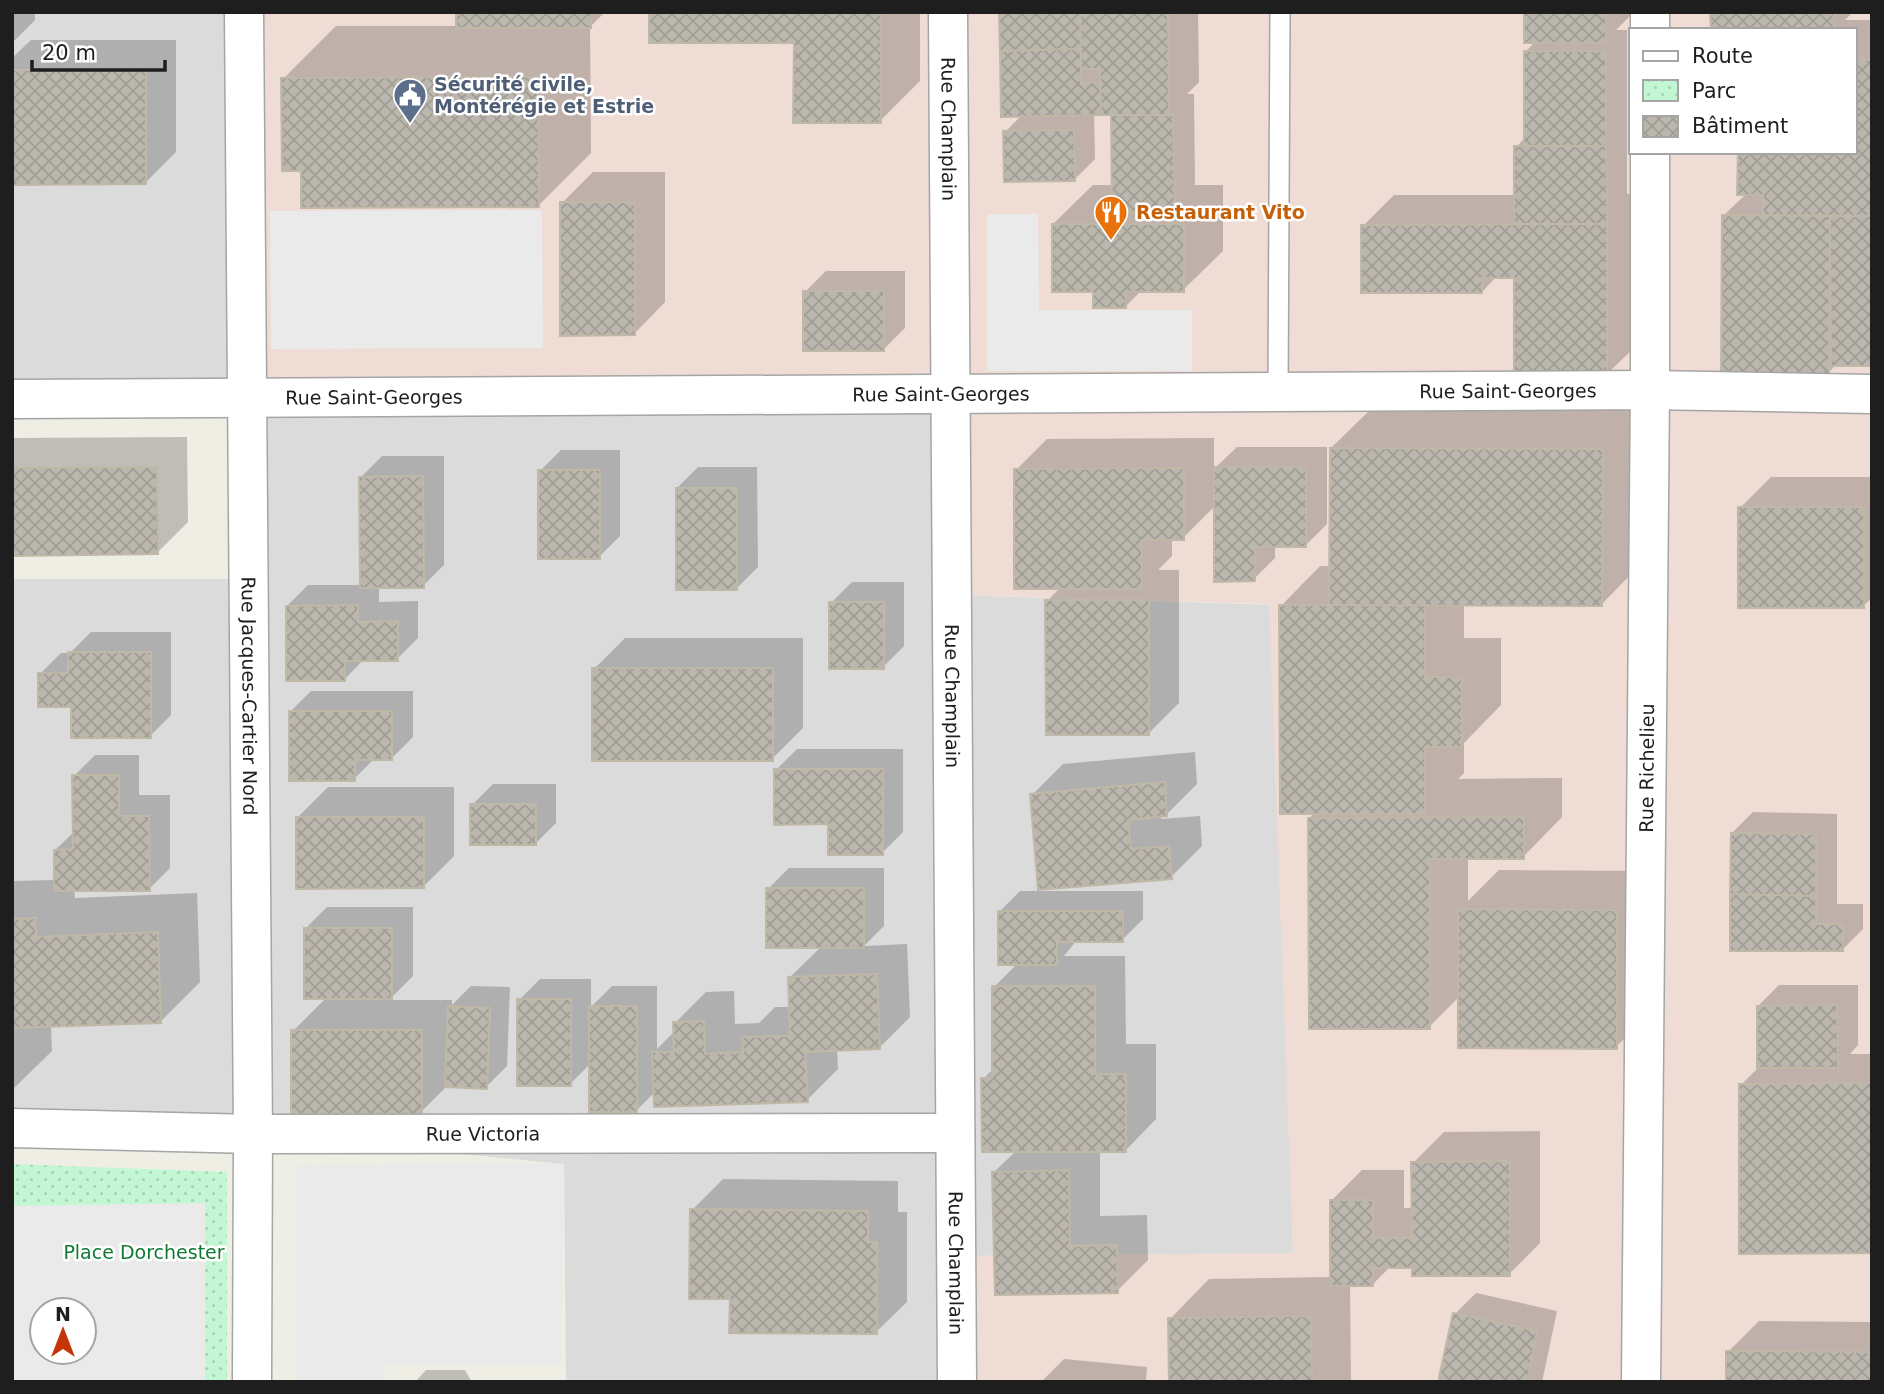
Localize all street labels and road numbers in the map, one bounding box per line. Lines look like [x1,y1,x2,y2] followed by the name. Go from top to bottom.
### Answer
[937,57,960,201] street label: Rue Champlain
[1419,379,1597,402] street label: Rue Saint-Georges
[852,382,1030,405] street label: Rue Saint-Georges
[285,386,463,408] street label: Rue Saint-Georges
[238,576,261,816] street label: Rue Jacques-Cartier Nord
[941,624,964,768] street label: Rue Champlain
[1635,703,1658,833] street label: Rue Richelieu
[426,1123,540,1145] street label: Rue Victoria
[945,1191,968,1335] street label: Rue Champlain

